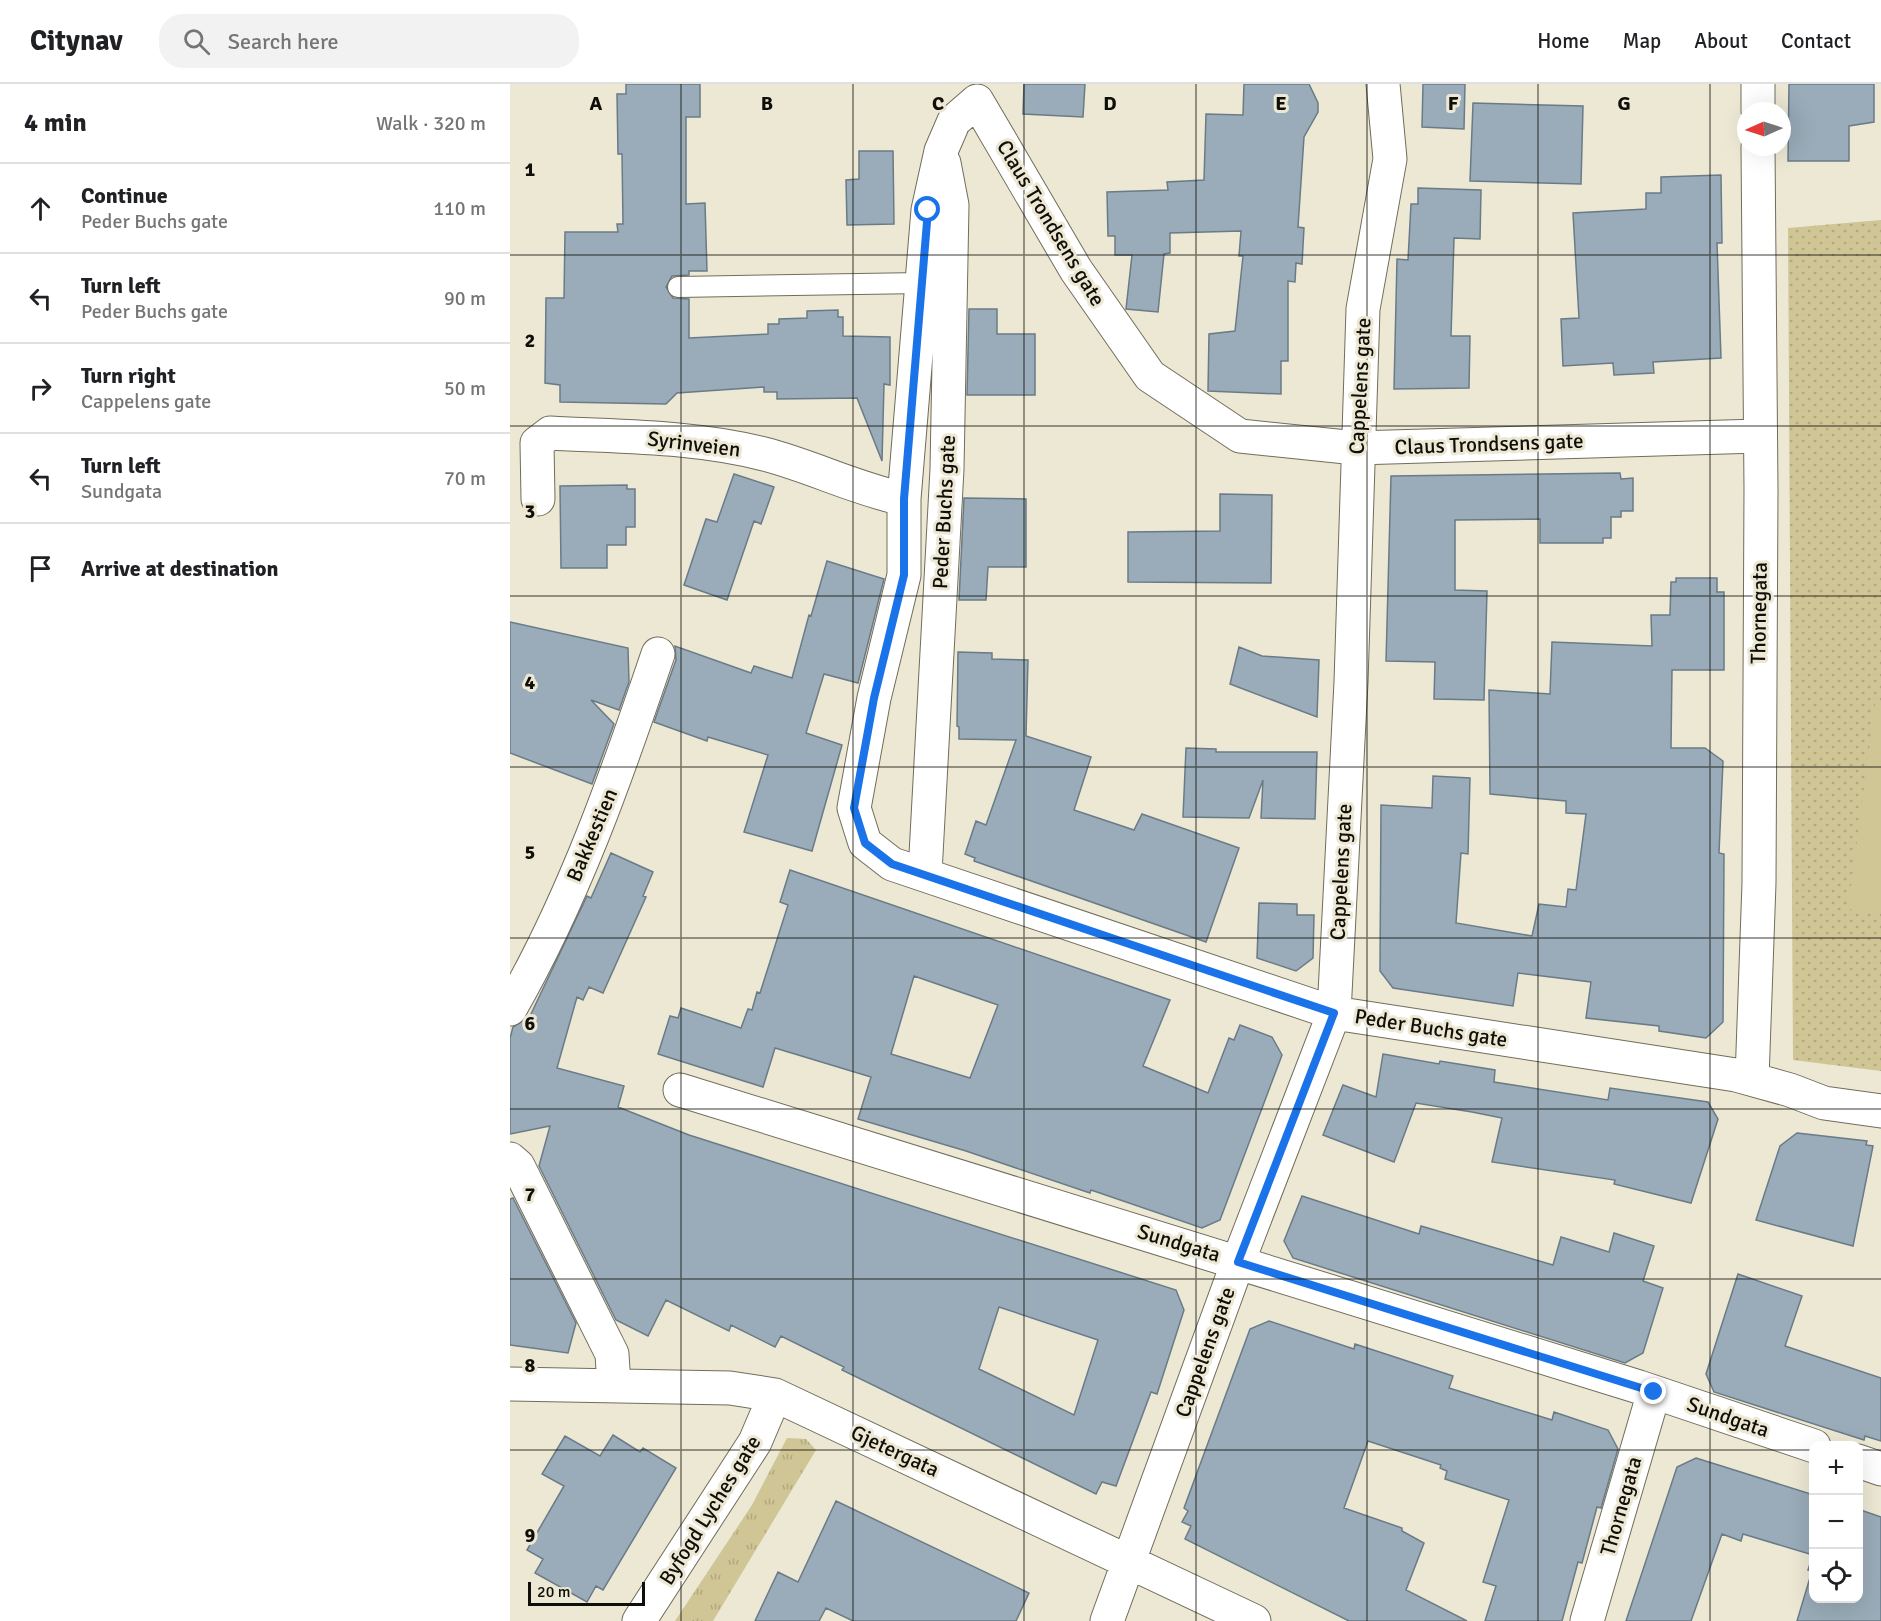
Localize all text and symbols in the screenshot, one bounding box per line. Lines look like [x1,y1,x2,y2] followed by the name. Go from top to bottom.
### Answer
[159,14,579,68] search box
[30,24,123,58] text: Citynav
[180,25,213,58] icon: search
[228,28,339,55] text: Search here
[1537,28,1590,54] text: Home
[1623,28,1661,54] text: Map
[1694,28,1748,54] text: About
[1781,28,1851,54] text: Contact
[590,91,603,116] text: A
[761,91,773,116] text: B
[932,91,944,116] text: C
[1103,91,1117,116] text: D
[1275,91,1287,116] text: E
[1448,91,1459,116] text: F
[1617,91,1631,116] text: G
[1737,102,1791,156] north arrow
[24,107,87,139] text: 4 min
[376,111,486,136] text: Walk · 320 m
[991,135,1111,311] street label: Claus Trondsens gate
[525,157,536,182] text: 1
[81,182,168,209] text: Continue
[24,192,57,225] icon: ahead
[433,196,486,221] text: 110 m
[914,196,940,222] route start
[81,209,228,234] text: Peder Buchs gate
[81,272,161,299] text: Turn left
[24,282,57,315] icon: left
[444,286,486,311] text: 90 m
[81,299,228,324] text: Peder Buchs gate
[1343,317,1377,455] street label: Cappelens gate
[525,328,535,353] text: 2
[81,362,176,389] text: Turn right
[24,372,57,405] icon: right
[444,376,486,401] text: 50 m
[81,389,211,414] text: Cappelens gate
[646,425,742,463] street label: Syrinveien
[1394,428,1584,460] street label: Claus Trondsens gate
[927,434,961,590] street label: Peder Buchs gate
[81,452,161,479] text: Turn left
[24,462,57,495] icon: left
[444,466,486,491] text: 70 m
[81,479,162,504] text: Sundgata
[525,499,535,524] text: 3
[24,552,57,585] icon: arrive
[81,555,278,582] text: Arrive at destination
[1745,562,1773,664] street label: Thornegata
[525,670,536,695] text: 4
[561,784,623,886] street label: Bakkestien
[1324,803,1358,941] street label: Cappelens gate
[525,840,535,865] text: 5
[1353,1003,1509,1053] street label: Peder Buchs gate
[525,1011,536,1036] text: 6
[525,1182,536,1207] text: 7
[1134,1218,1224,1268] street label: Sundgata
[1169,1283,1241,1421] street label: Cappelens gate
[525,1353,536,1378] text: 8
[1640,1378,1666,1404] route end
[1683,1391,1773,1443] street label: Sundgata
[847,1419,943,1483] street label: Gjetergata
[654,1430,766,1590] street label: Byfogd Lyches gate
[1809,1441,1863,1603] map controls
[1809,1441,1863,1495] button: +
[1594,1453,1648,1559] street label: Thornegata
[1809,1495,1863,1549] button: −
[525,1523,536,1548] text: 9
[1809,1549,1863,1603] button: locate
[528,1579,645,1606] scale bar
[537,1582,571,1602] text: 20 m

